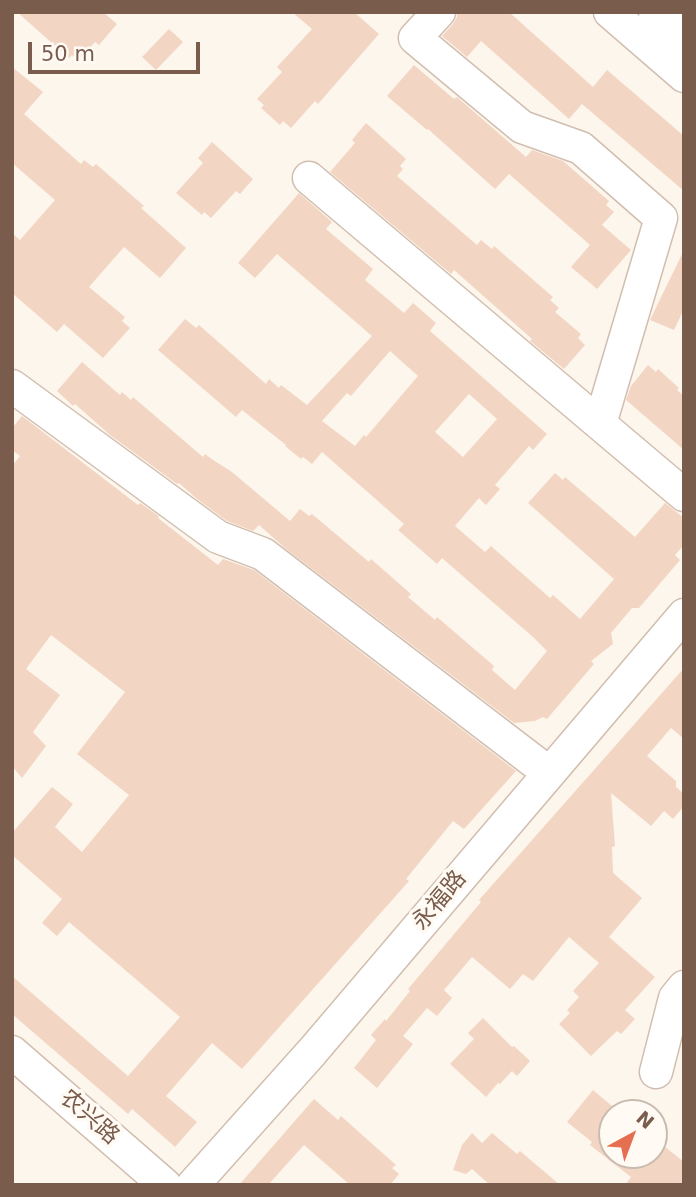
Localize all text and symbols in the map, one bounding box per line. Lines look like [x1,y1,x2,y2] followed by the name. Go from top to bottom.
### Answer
[32,28,203,72] scale bar
[41,42,95,66] text: 50 m
[407,866,473,936] street label: 永福路
[54,1085,124,1151] street label: 农兴路
[598,1099,668,1169] north arrow
[632,1106,659,1133] text: N

